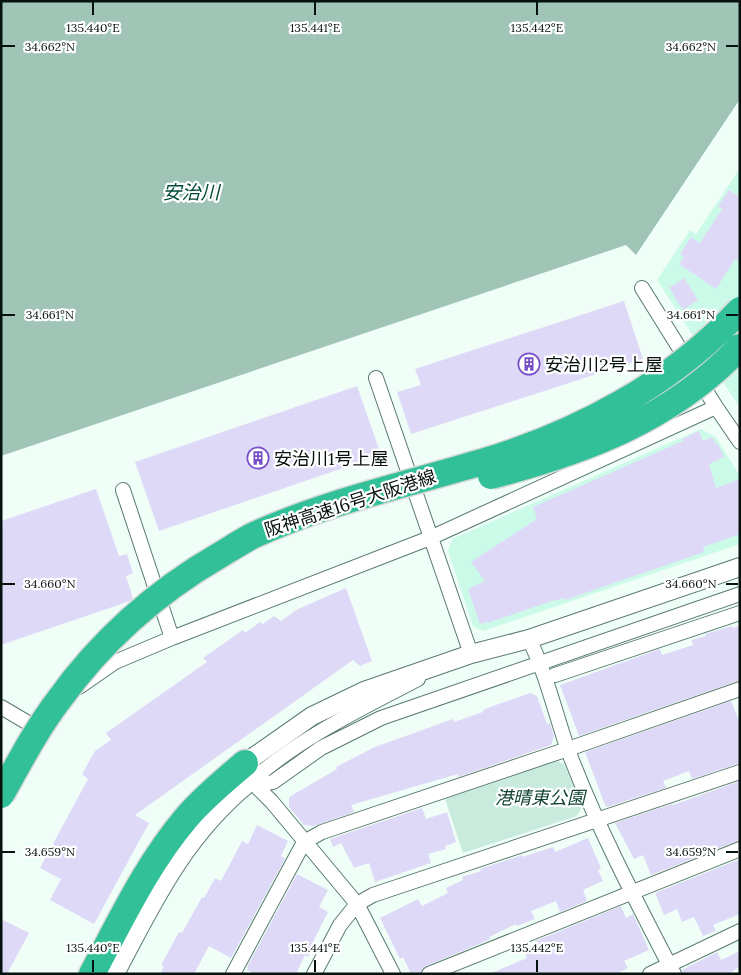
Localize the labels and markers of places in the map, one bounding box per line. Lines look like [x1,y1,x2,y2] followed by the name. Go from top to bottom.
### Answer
[517,352,541,376] building icon: 安治川2号上屋
[545,353,663,376] place label: 安治川2号上屋
[246,446,270,470] building icon: 安治川1号上屋
[274,447,389,470] place label: 安治川1号上屋

